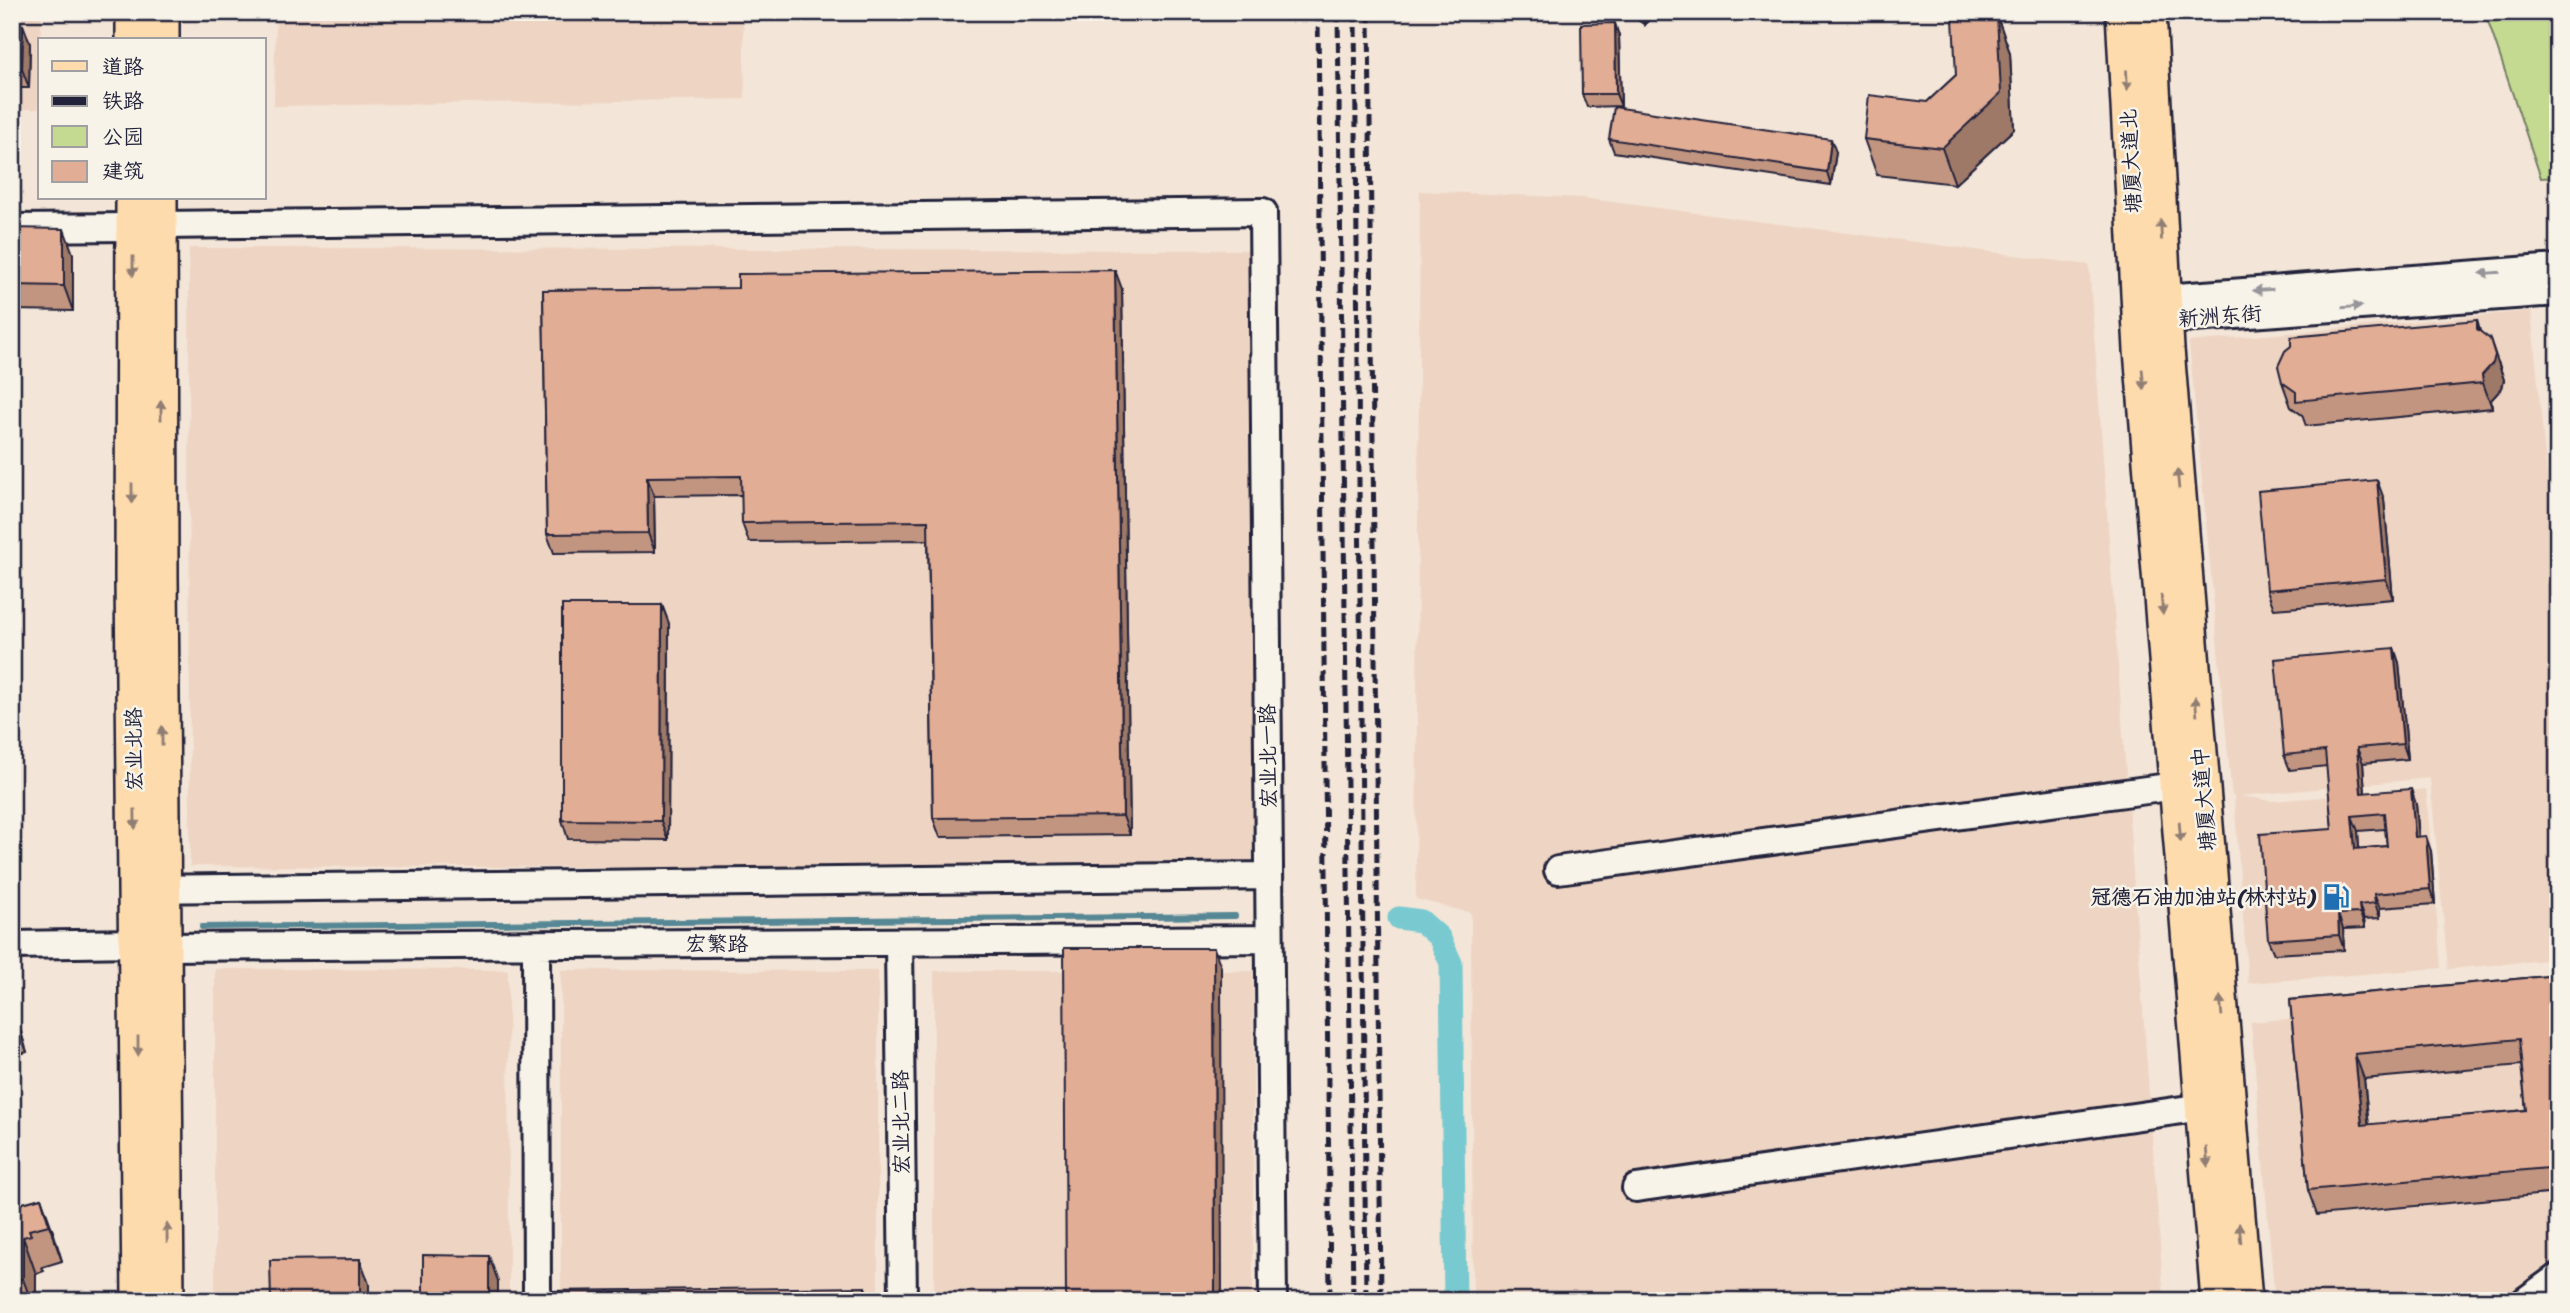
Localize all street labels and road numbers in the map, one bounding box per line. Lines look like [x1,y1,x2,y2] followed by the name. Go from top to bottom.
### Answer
[2109,108,2153,214] street label: 塘厦大道北
[2177,294,2263,338] street label: 新洲东街
[1248,703,1288,809] street label: 宏业北一路
[114,707,154,791] street label: 宏业北路
[2180,745,2228,853] street label: 塘厦大道中
[686,925,749,963] street label: 宏繁路
[881,1069,921,1175] street label: 宏业北二路

